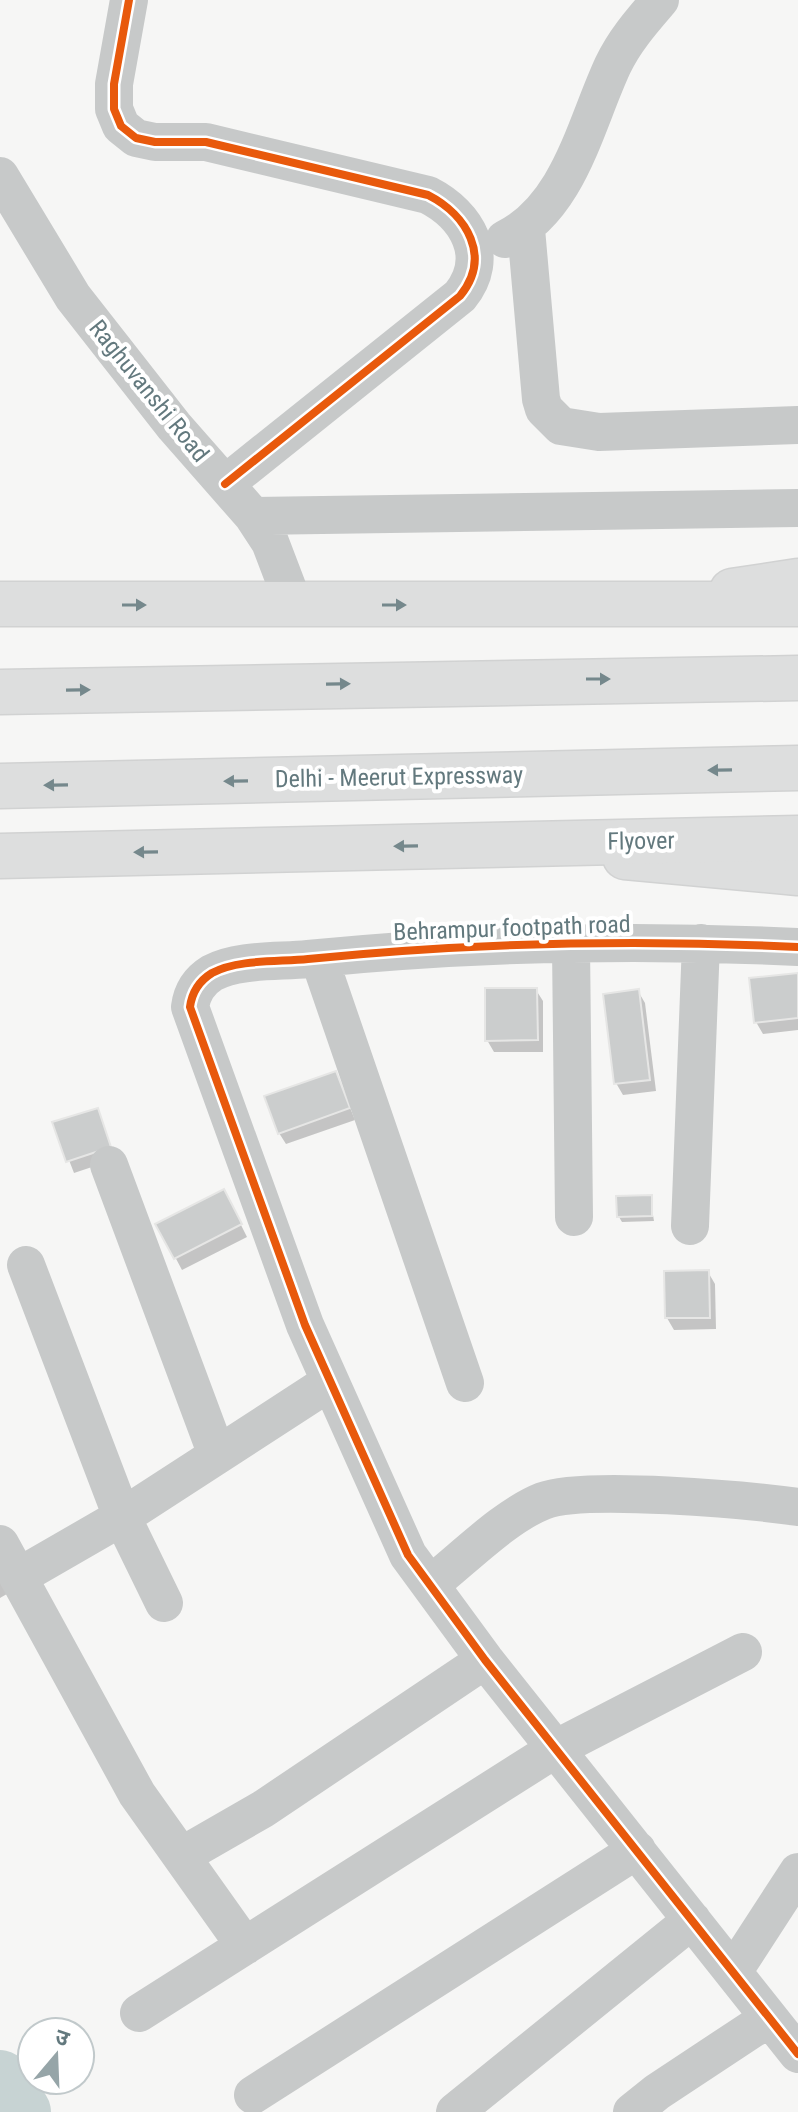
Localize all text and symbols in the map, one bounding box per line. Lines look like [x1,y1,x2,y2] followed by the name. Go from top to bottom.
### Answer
[83,314,215,468] street label: Raghuvanshi Road
[122,599,147,611] one-way arrow
[382,599,407,611] one-way arrow
[586,673,611,685] one-way arrow
[326,678,351,691] one-way arrow
[66,684,91,696] one-way arrow
[275,761,523,793] street label: Delhi - Meerut Expressway
[707,763,732,776] one-way arrow
[223,775,248,788] one-way arrow
[43,779,68,791] one-way arrow
[607,826,675,856] street label: Flyover
[393,840,418,853] one-way arrow
[133,846,158,859] one-way arrow
[393,910,631,946] street label: Behrampur footpath road
[16,2016,96,2096] north arrow
[52,2024,74,2052] text: उ

